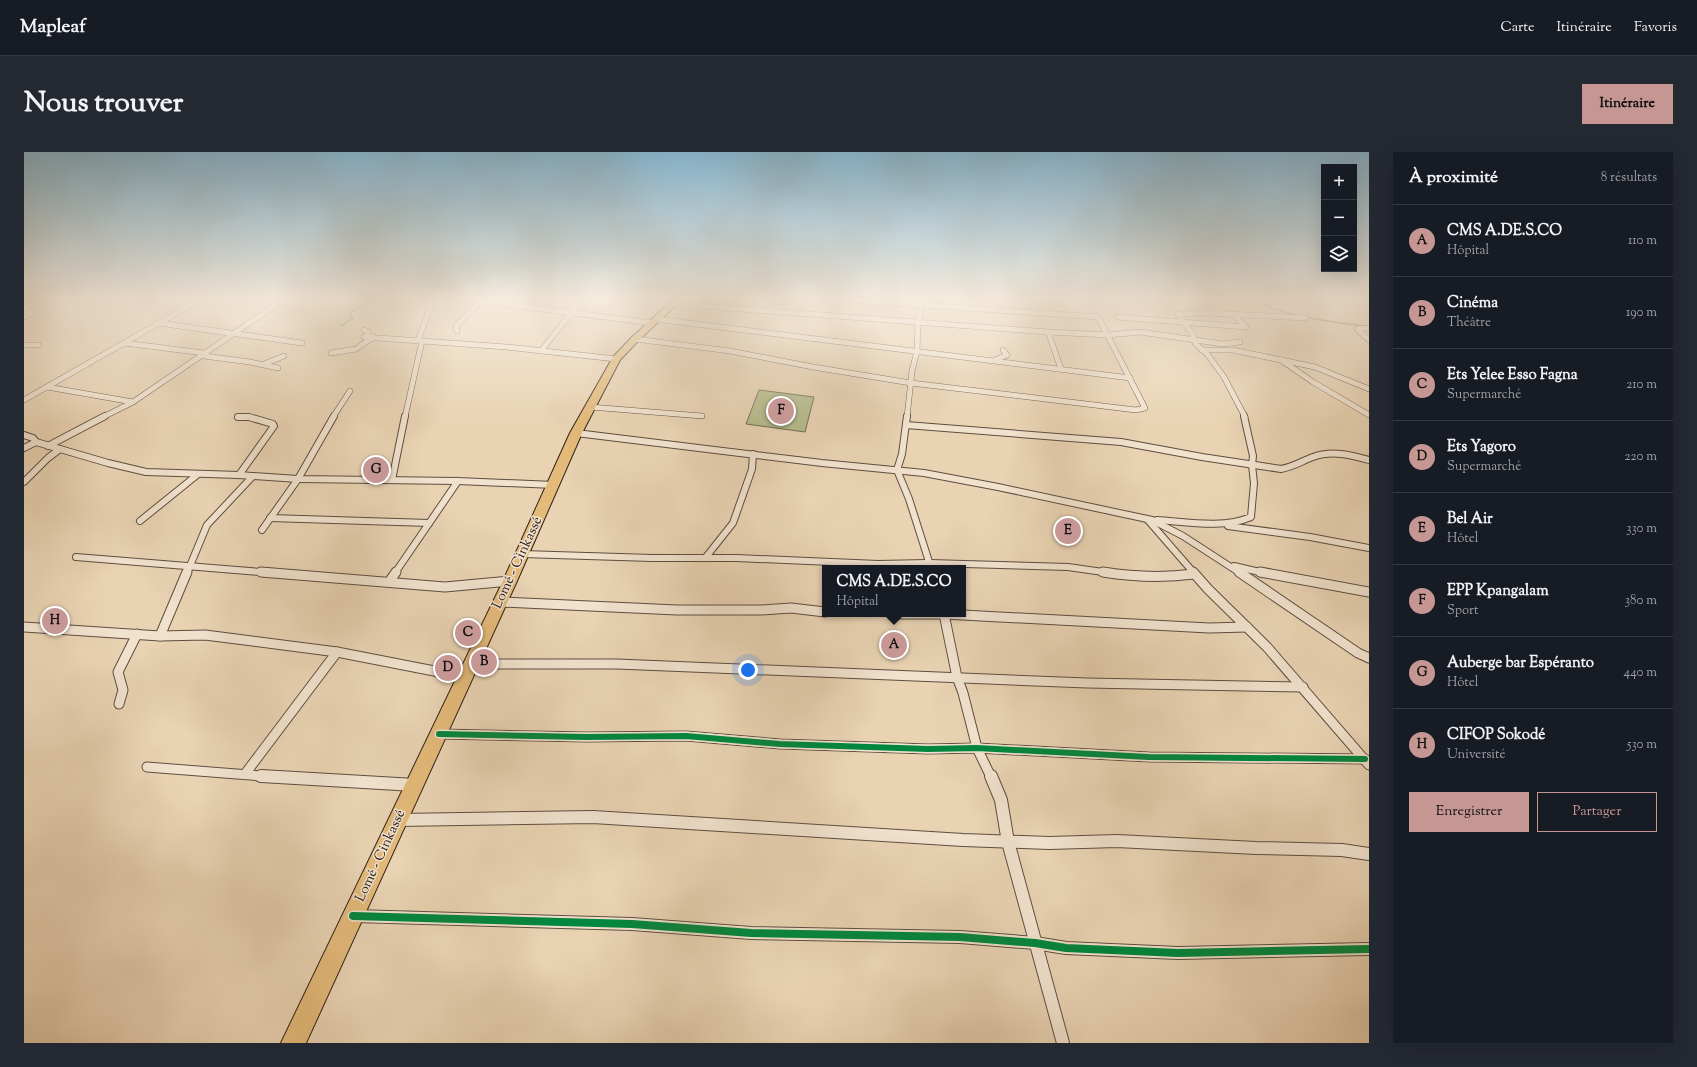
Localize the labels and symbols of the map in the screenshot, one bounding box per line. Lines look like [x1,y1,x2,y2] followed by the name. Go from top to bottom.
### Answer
[768,396,794,426] pin: F
[363,455,389,485] pin: G
[488,514,548,612] street label: Lomé - Cinkassé
[1055,516,1081,546] pin: E
[42,606,68,636] pin: H
[455,618,481,648] pin: C
[881,630,907,660] pin: A
[471,647,497,677] pin: B
[435,653,461,683] pin: D
[738,660,758,680] your location
[351,807,411,905] street label: Lomé - Cinkassé

